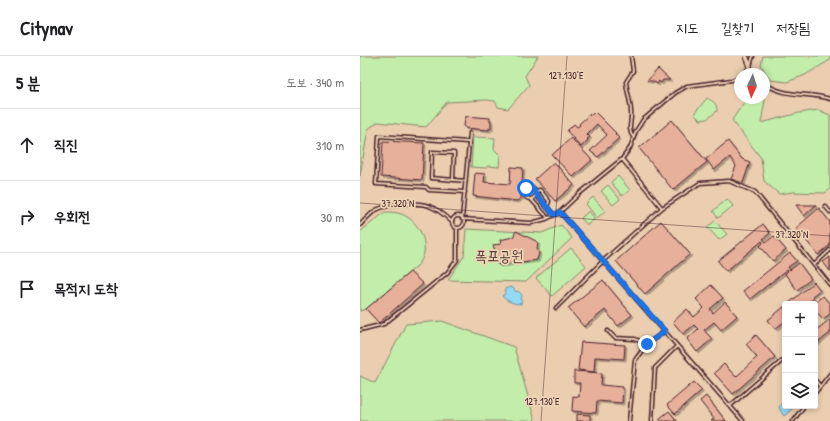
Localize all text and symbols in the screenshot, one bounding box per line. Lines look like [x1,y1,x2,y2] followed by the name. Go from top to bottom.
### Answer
[20,15,73,41] text: Citynav
[676,18,698,37] text: 지도
[720,18,754,37] text: 길찾기
[776,18,810,37] text: 저장됨
[734,68,770,104] north arrow
[549,69,584,82] text: 127.130°E
[16,71,41,94] text: 5 분
[286,73,344,91] text: 도보 · 340 m
[16,134,38,156] icon: ahead
[54,134,78,155] text: 직진
[316,136,344,154] text: 310 m
[517,179,535,197] route start
[382,197,414,210] text: 37.320°N
[16,206,38,228] icon: right
[54,206,90,227] text: 우회전
[321,208,344,226] text: 30 m
[776,228,808,241] text: 37.320°N
[475,245,523,266] park label: 폭포공원
[16,278,38,300] icon: arrive
[54,278,118,299] text: 목적지 도착
[782,301,818,409] map controls
[782,301,818,337] button: +
[638,335,656,353] route end
[782,337,818,373] button: −
[782,373,818,409] button: layers
[525,395,560,408] text: 127.130°E

